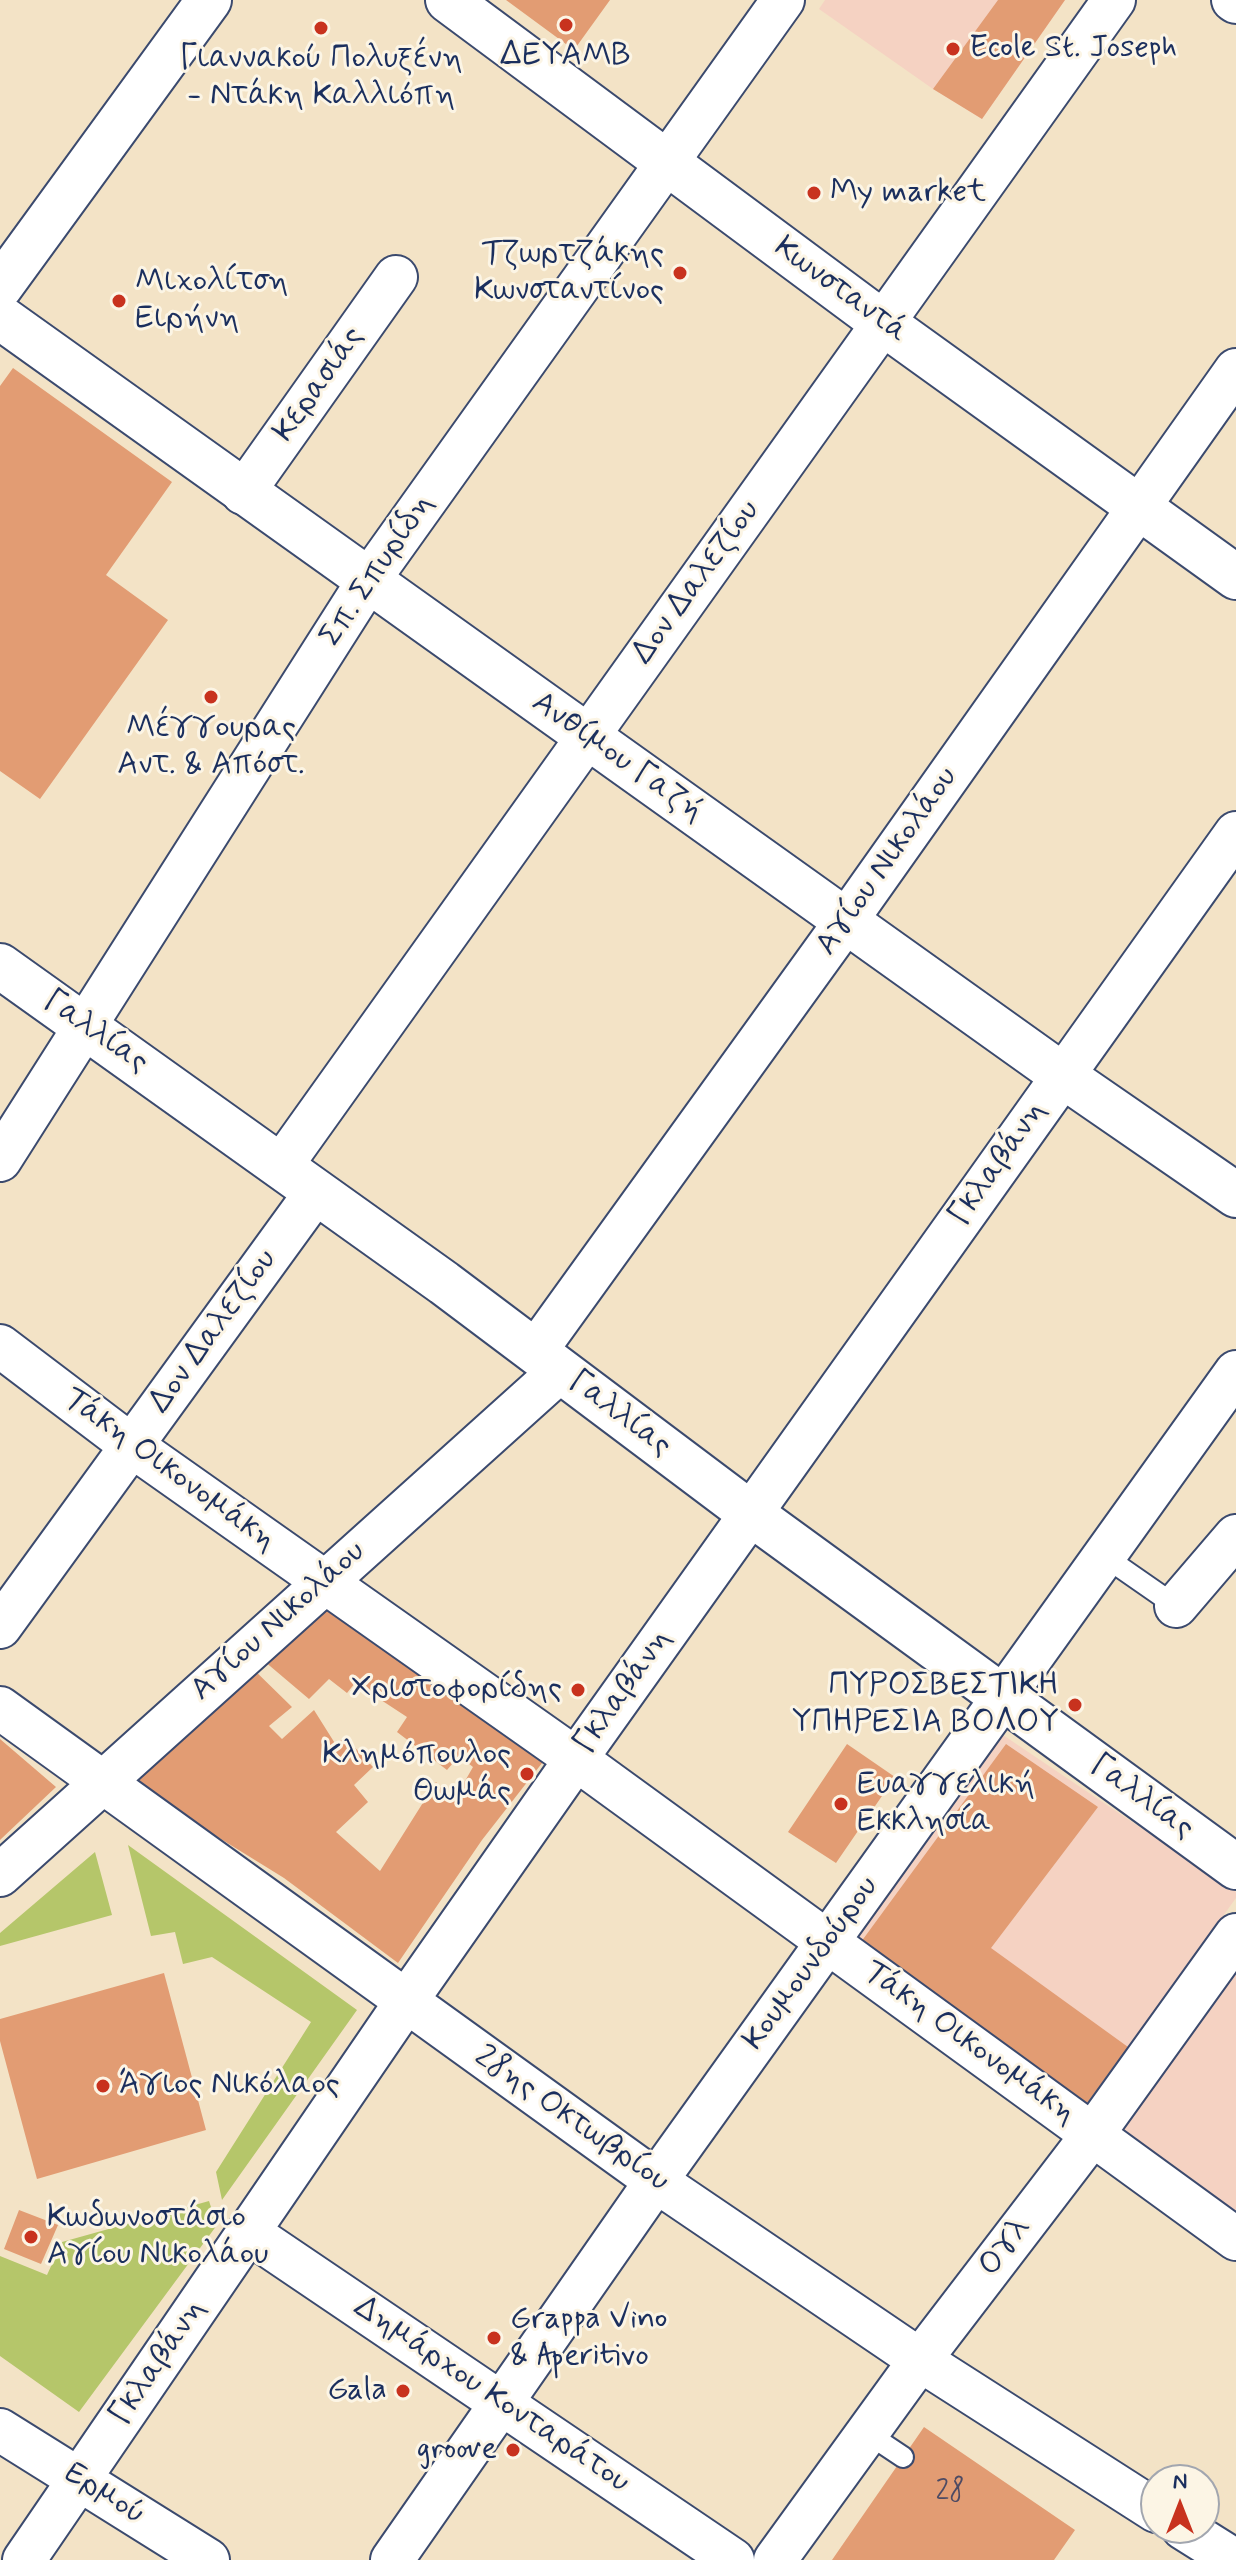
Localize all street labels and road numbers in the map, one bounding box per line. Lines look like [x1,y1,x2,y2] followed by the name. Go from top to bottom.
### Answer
[766,230,914,352] street label: Κωνσταντά
[266,320,374,450] street label: Κερασιάς
[313,487,443,655] street label: Σπ. Σπυρίδη
[625,494,769,672] street label: Δον Δαλεζίου
[524,685,710,831] street label: Ανθίμου Γαζή
[809,760,967,964] street label: Αγίου Νικολάου
[35,983,155,1083] street label: Γαλλίας
[942,1094,1056,1234] street label: Γκλαβάνη
[142,1243,286,1421] street label: Δον Δαλεζίου
[560,1364,678,1466] street label: Γαλλίας
[55,1381,283,1561] street label: Τάκη Οικονομάκη
[184,1534,374,1710] street label: Αγίου Νικολάου
[567,1622,681,1762] street label: Γκλαβάνη
[1081,1747,1201,1849] street label: Γαλλίας
[736,1870,888,2058] street label: Κουμουνδούρου
[855,1954,1083,2134] street label: Τάκη Οικονομάκη
[466,2038,676,2202] street label: 28ης Οκτωβρίου
[972,2211,1040,2285] street label: Ογλ
[346,2289,636,2503] street label: Δημάρχου Κονταράτου
[103,2293,215,2433] street label: Γκλαβάνη
[56,2455,152,2535] street label: Ερμού

